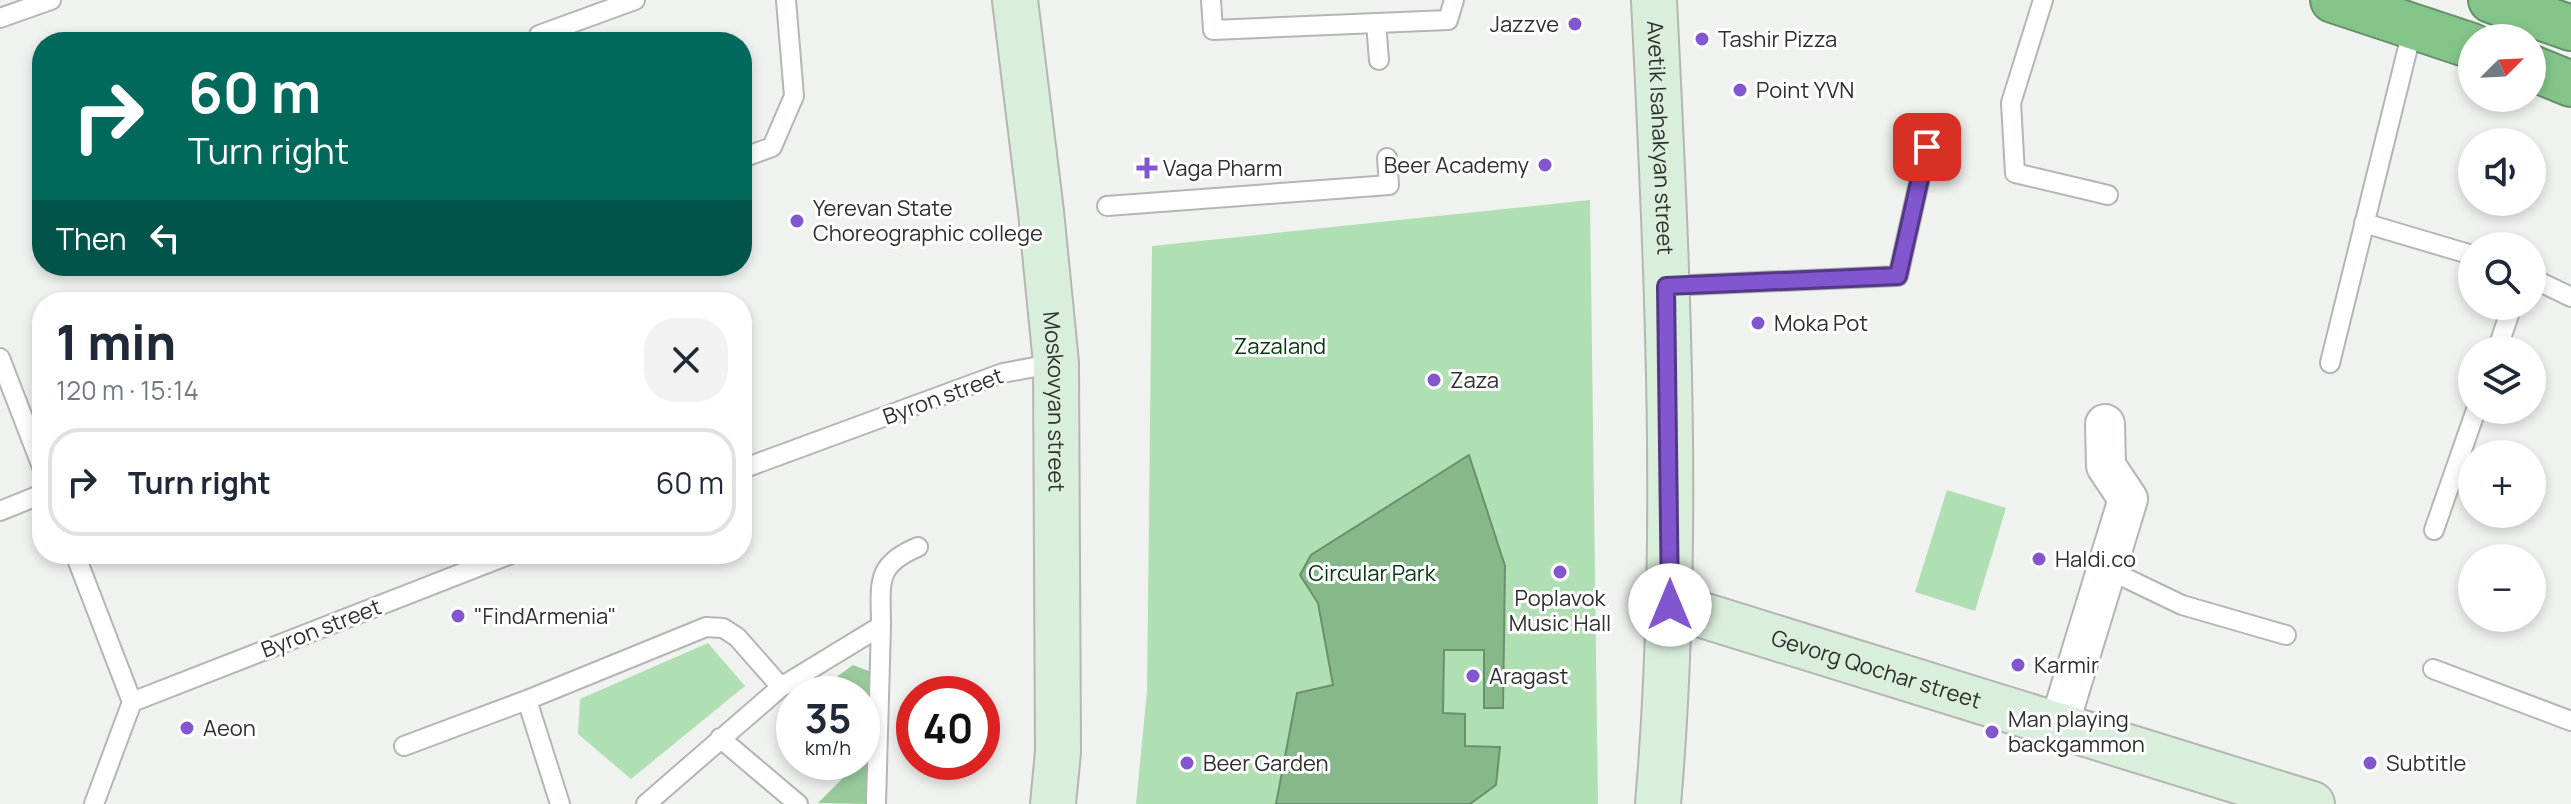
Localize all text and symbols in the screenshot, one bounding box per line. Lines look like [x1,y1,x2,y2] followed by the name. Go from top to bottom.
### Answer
[1490,9,1559,39] place label: Jazzve
[1566,15,1584,33] marker: Jazzve
[1640,20,1680,256] street label: Avetik Isahakyan street
[1718,24,1837,54] place label: Tashir Pizza
[2458,24,2546,112] north arrow
[2458,24,2546,632] map controls
[1693,30,1711,48] marker: Tashir Pizza
[188,53,321,130] text: 60 m
[56,64,160,168] icon: right
[1756,75,1854,105] place label: Point YVN
[1731,81,1749,99] marker: Point YVN
[1893,113,1961,181] pin
[1905,125,1949,169] icon: arrive
[188,126,349,175] text: Turn right
[2458,128,2546,216] button: sound
[1384,150,1529,180] place label: Beer Academy
[1163,153,1282,183] place label: Vaga Pharm
[1536,156,1554,174] marker: Beer Academy
[1138,159,1156,177] marker: Vaga Pharm
[813,193,1043,248] place label: Yerevan State Choreographic college
[788,212,806,230] marker: Yerevan State Choreographic college
[143,216,187,260] icon: left
[56,218,127,259] text: Then
[2458,232,2546,320] button: search
[1774,308,1868,338] place label: Moka Pot
[56,309,176,374] text: 1 min
[1036,310,1072,492] street label: Moskovyan street
[1749,314,1767,332] marker: Moka Pot
[644,318,728,402] button: close
[1234,331,1326,361] park label: Zazaland
[2458,336,2546,424] button: layers
[879,360,1007,432] street label: Byron street
[1450,365,1499,395] place label: Zaza
[1425,371,1443,389] marker: Zaza
[56,372,199,408] text: 120 m · 15:14
[2458,440,2546,528] button: +
[60,460,104,504] icon: right
[128,462,271,503] text: Turn right
[656,462,724,503] text: 60 m
[2055,544,2136,574] place label: Haldi.co
[2458,544,2546,632] button: −
[2030,550,2048,568] marker: Haldi.co
[1308,558,1437,588] park label: Circular Park
[1551,563,1569,581] marker: Poplavok Music Hall
[1628,563,1712,647] position arrow
[1509,583,1611,638] place label: Poplavok Music Hall
[257,591,385,665] street label: Byron street
[474,601,616,631] place label: "FindArmenia"
[449,607,467,625] marker: "FindArmenia"
[1768,622,1985,716] street label: Gevorg Qochar street
[2034,650,2099,680] place label: Karmir
[2009,656,2027,674] marker: Karmir
[1489,661,1568,691] place label: Aragast
[1464,667,1482,685] marker: Aragast
[896,676,1000,780] speed limit sign: 40
[805,690,851,745] text: 35
[2008,704,2145,759] place label: Man playing backgammon
[203,713,256,743] place label: Aeon
[178,719,196,737] marker: Aeon
[1983,723,2001,741] marker: Man playing backgammon
[805,734,851,761] text: km/h
[1203,748,1329,778] place label: Beer Garden
[2386,748,2467,778] place label: Subtitle
[1178,754,1196,772] marker: Beer Garden
[2361,754,2379,772] marker: Subtitle

